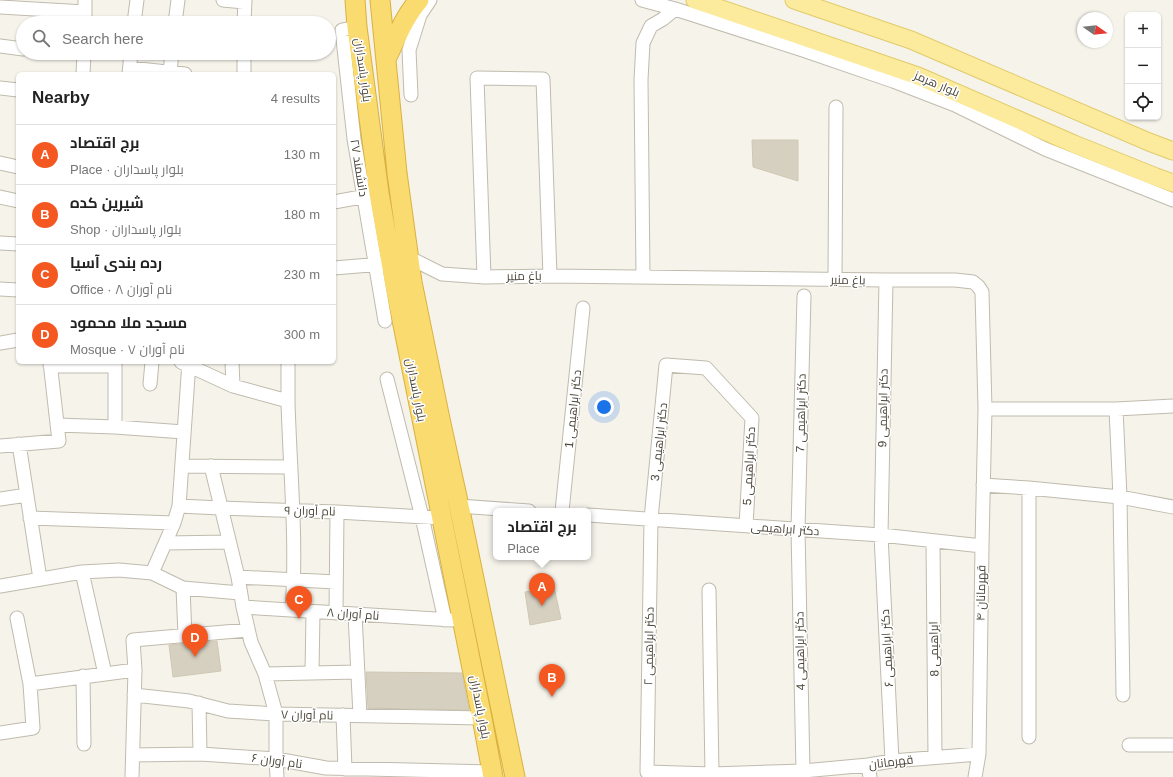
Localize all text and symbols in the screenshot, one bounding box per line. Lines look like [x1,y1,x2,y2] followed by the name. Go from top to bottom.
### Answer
[1077,12,1113,48] north arrow
[1125,12,1161,120] map controls
[1125,12,1161,48] button: +
[16,16,336,60] search box
[30,27,52,49] icon: search
[62,30,144,47] text: Search here
[350,37,374,103] street label: بلوار پاسداران
[1125,48,1161,84] button: −
[911,68,962,100] street label: بلوار هرمز
[1125,84,1161,120] button: locate
[32,88,90,107] text: Nearby
[271,91,320,106] text: 4 results
[70,134,140,151] text: برج اقتصاد
[348,138,370,198] street label: دانشمند ۲۷
[40,147,50,162] text: A
[284,147,320,162] text: 130 m
[70,162,184,177] text: Place · بلوار پاسداران
[70,194,144,211] text: شیرین کده
[40,207,50,222] text: B
[284,207,320,222] text: 180 m
[70,222,182,237] text: Shop · بلوار پاسداران
[70,254,162,271] text: رده بندی آسیا
[40,267,50,282] text: C
[284,267,320,282] text: 230 m
[505,269,542,284] street label: باغ منیر
[829,273,866,288] street label: باغ منیر
[70,282,172,297] text: Office · نام آوران ۸
[70,314,187,331] text: مسجد ملا محمود
[40,327,50,342] text: D
[284,327,320,342] text: 300 m
[70,342,185,357] text: Mosque · نام آوران ۷
[401,357,429,423] street label: بلوار پاسداران
[875,368,891,448] street label: دکتر ابراهیمی 9
[562,369,584,449] street label: دکتر ابراهیمی 1
[793,373,809,453] street label: دکتر ابراهیمی 7
[594,397,614,417] your location
[648,402,670,482] street label: دکتر ابراهیمی 3
[740,426,758,506] street label: دکتر ابراهیمی 5
[284,504,336,519] street label: نام آوران ۹
[493,508,591,560] popup
[507,518,577,535] text: برج اقتصاد
[750,520,820,538] street label: دکتر ابراهیمی
[507,541,540,556] text: Place
[974,565,988,621] street label: قهرمانان ۴
[529,573,555,606] pin: A
[286,586,312,619] pin: C
[326,605,380,624] street label: نام آوران ۸
[641,606,657,685] street label: دکتر ابراهیمی ۲
[878,609,896,687] street label: دکتر ابراهیمی ۶
[792,611,808,691] street label: دکتر ابراهیمی 4
[927,621,941,677] street label: ابراهیمی 8
[182,624,208,657] pin: D
[539,664,565,697] pin: B
[465,674,493,740] street label: بلوار پاسداران
[281,708,333,723] street label: نام آوران ۷
[251,751,303,772] street label: نام آوران ۶
[868,752,914,772] street label: قهرمانان

